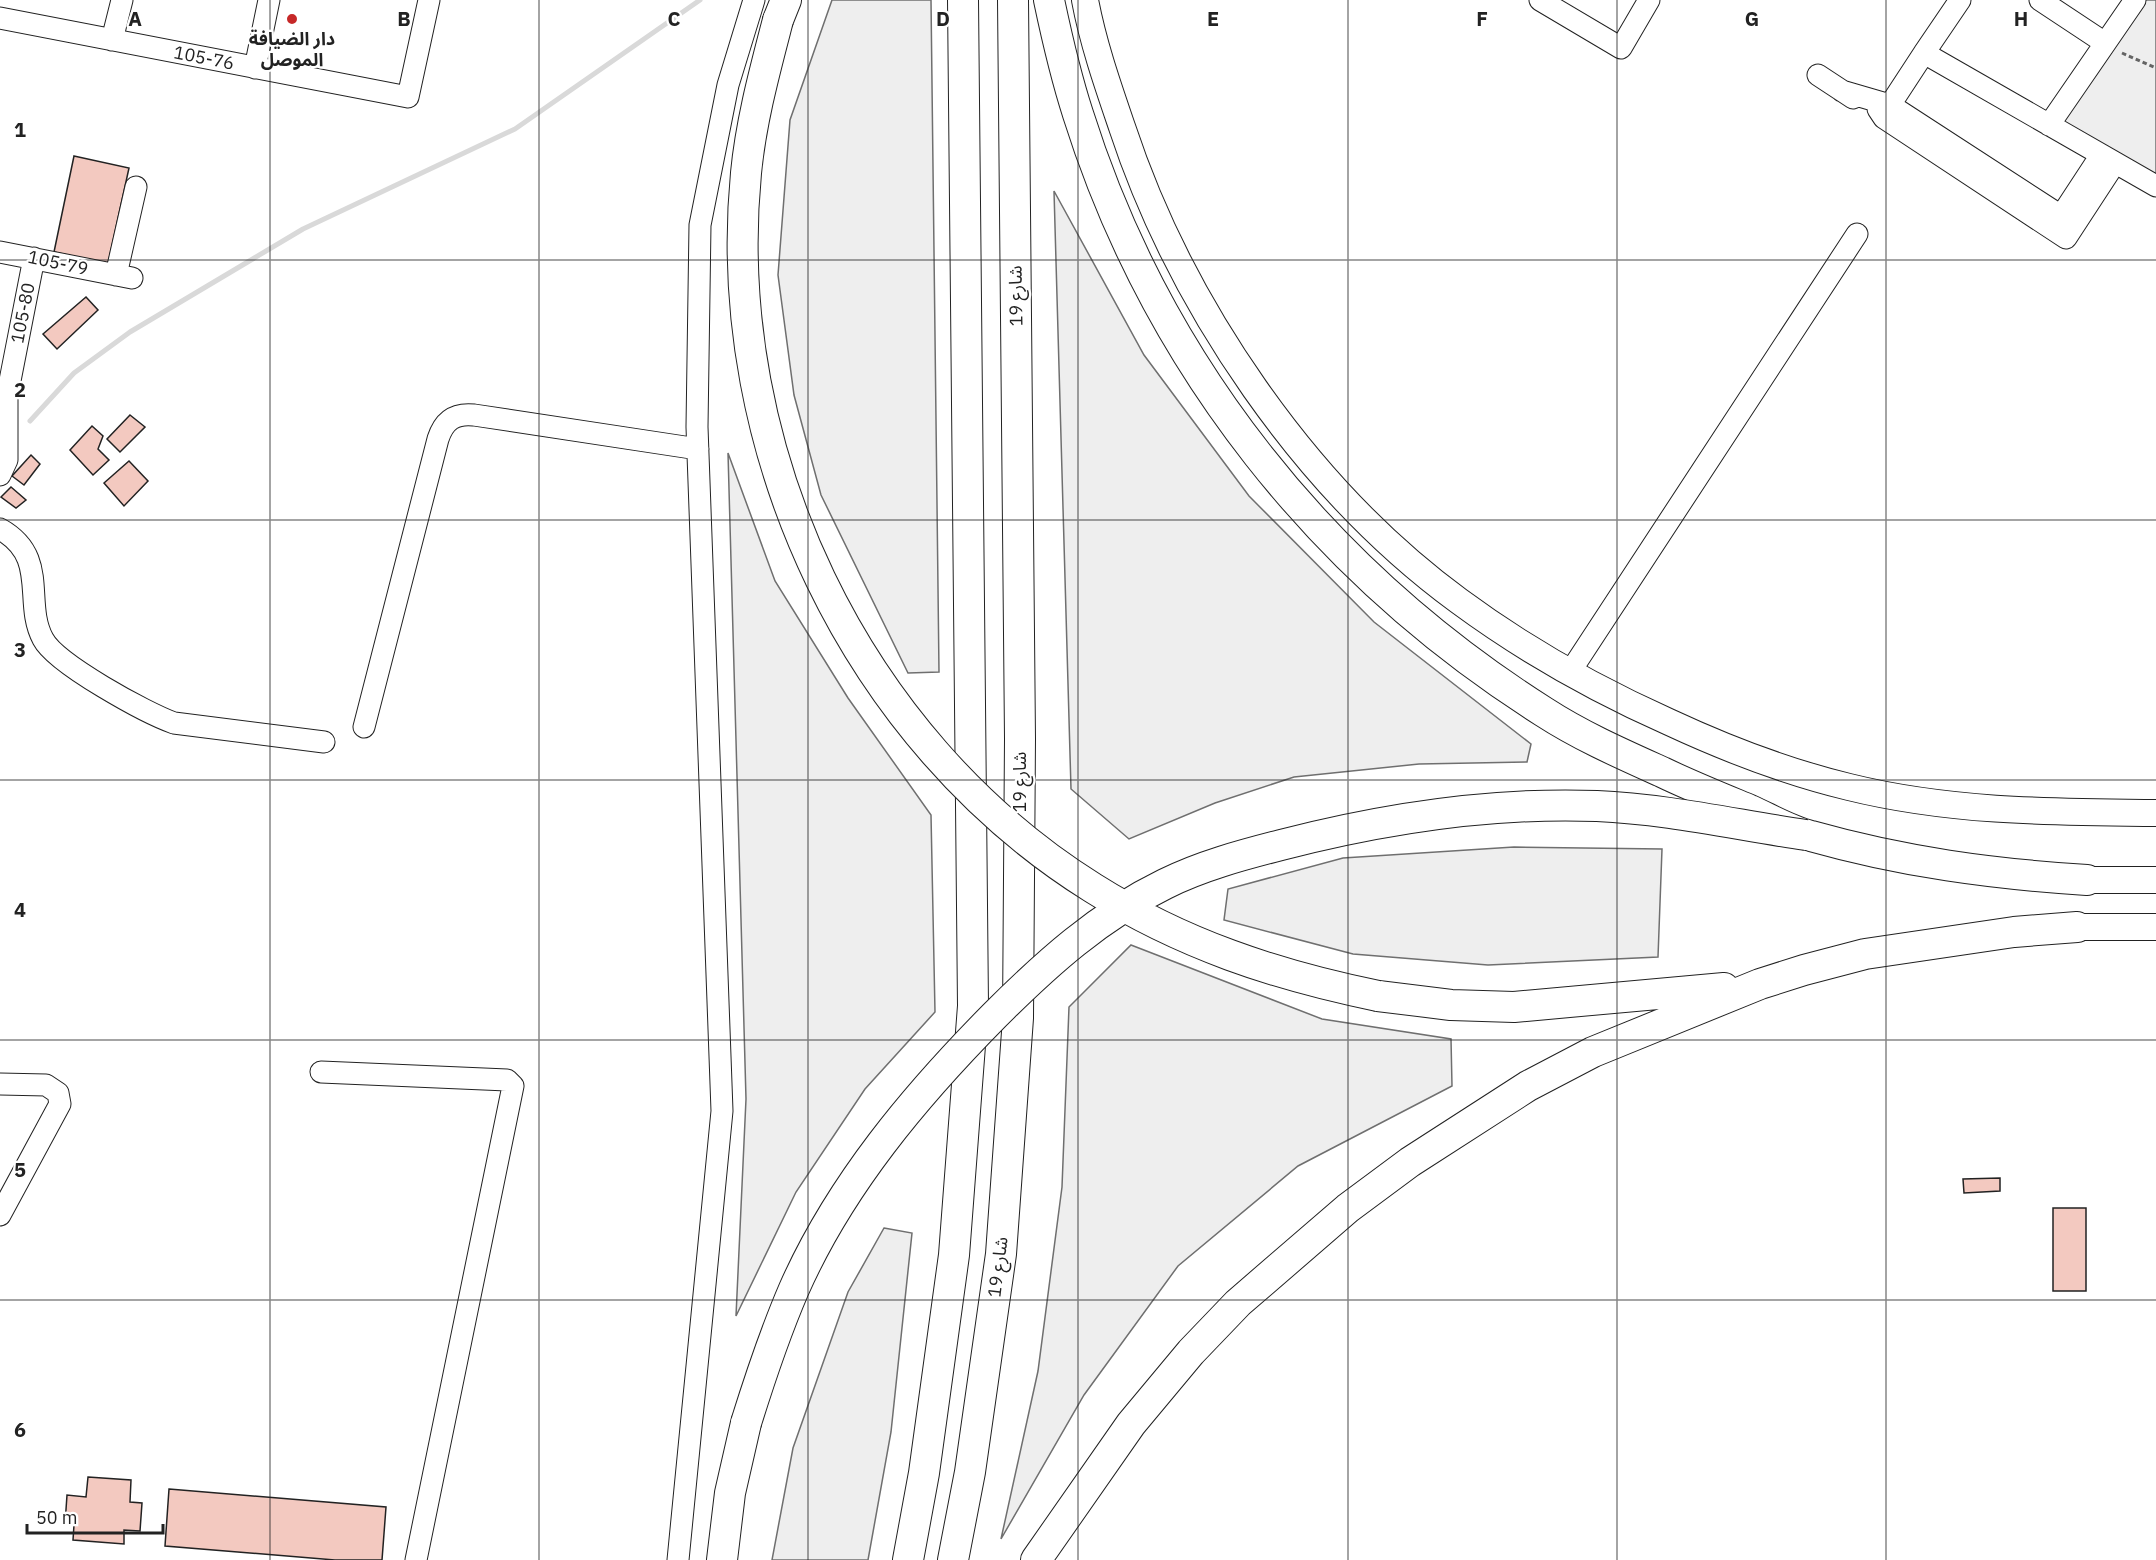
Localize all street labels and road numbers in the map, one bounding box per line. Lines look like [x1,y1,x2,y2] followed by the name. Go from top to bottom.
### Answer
[172,40,236,75] street label: 105-76
[26,245,90,280] street label: 105-79
[1003,265,1031,327] street label: شارع 19
[5,281,40,345] street label: 105-80
[1008,752,1034,812] street label: شارع 19
[982,1235,1016,1299] street label: شارع 19

